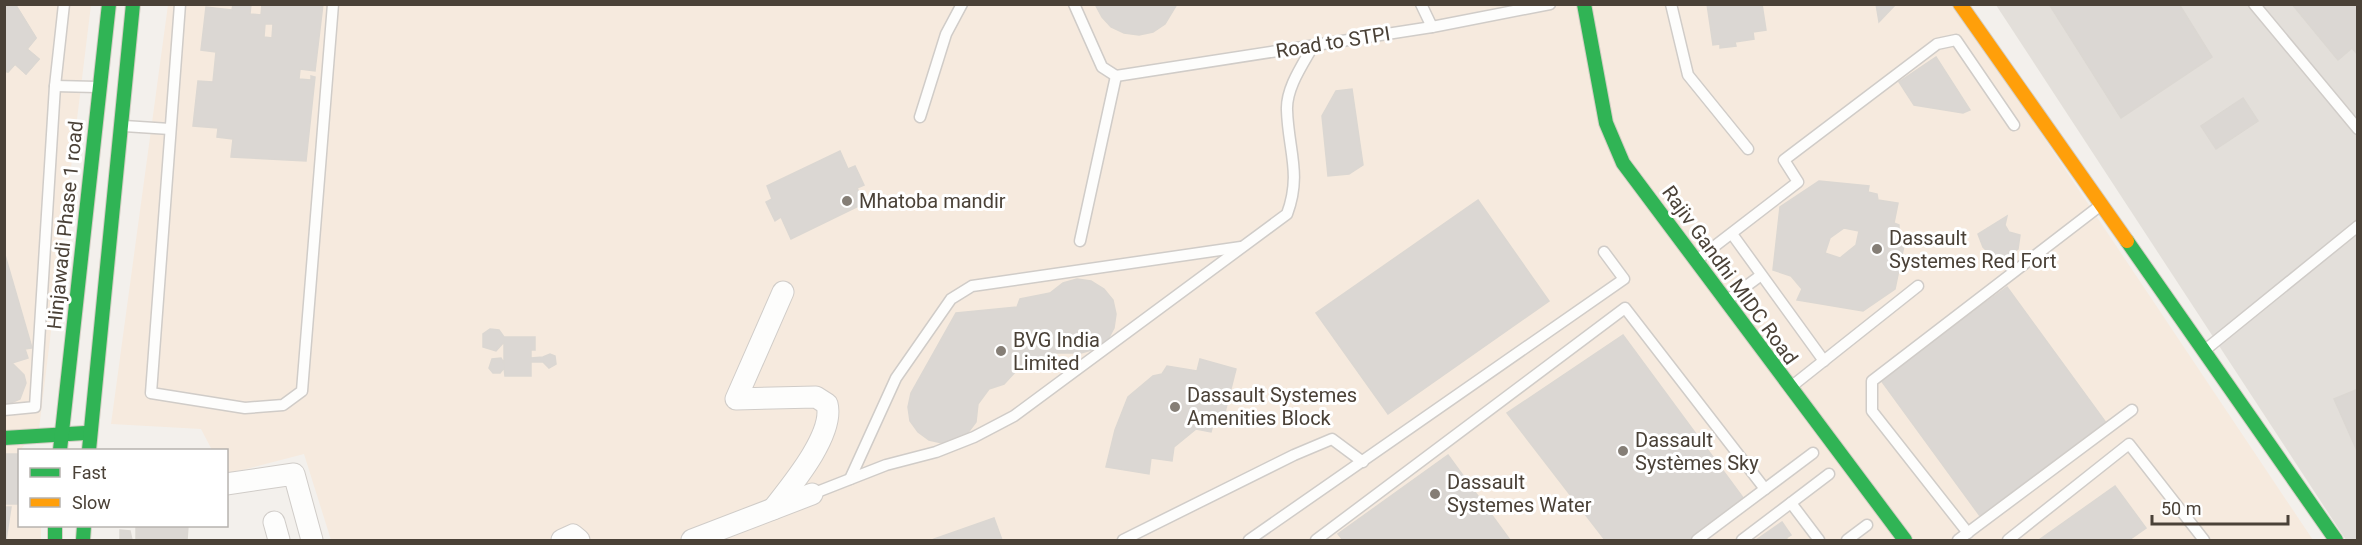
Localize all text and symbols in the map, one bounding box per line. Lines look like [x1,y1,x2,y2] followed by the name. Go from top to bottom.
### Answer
[1274,21,1392,63] street label: Road to STPI
[42,120,88,330] street label: Hinjawadi Phase 1 road
[1657,181,1803,369] street label: Rajiv Gandhi MIDC Road
[859,189,1006,213] place label: Mhatoba mandir
[840,194,854,208] marker: Mhatoba mandir
[1889,226,2056,273] place label: Dassault Systemes Red Fort
[1870,242,1884,256] marker: Dassault Systemes Red Fort
[1013,328,1100,375] place label: BVG India Limited
[994,344,1008,358] marker: BVG India Limited
[1187,383,1357,430] place label: Dassault Systemes Amenities Block
[1168,400,1182,414] marker: Dassault Systemes Amenities Block
[1635,428,1759,475] place label: Dassault Systèmes Sky
[1616,444,1630,458] marker: Dassault Systèmes Sky
[18,449,228,527] legend
[72,462,107,483] text: Fast
[1447,470,1592,517] place label: Dassault Systemes Water
[1428,487,1442,501] marker: Dassault Systemes Water
[2152,488,2288,526] scale bar
[72,492,111,513] text: Slow
[2161,498,2201,519] text: 50 m

